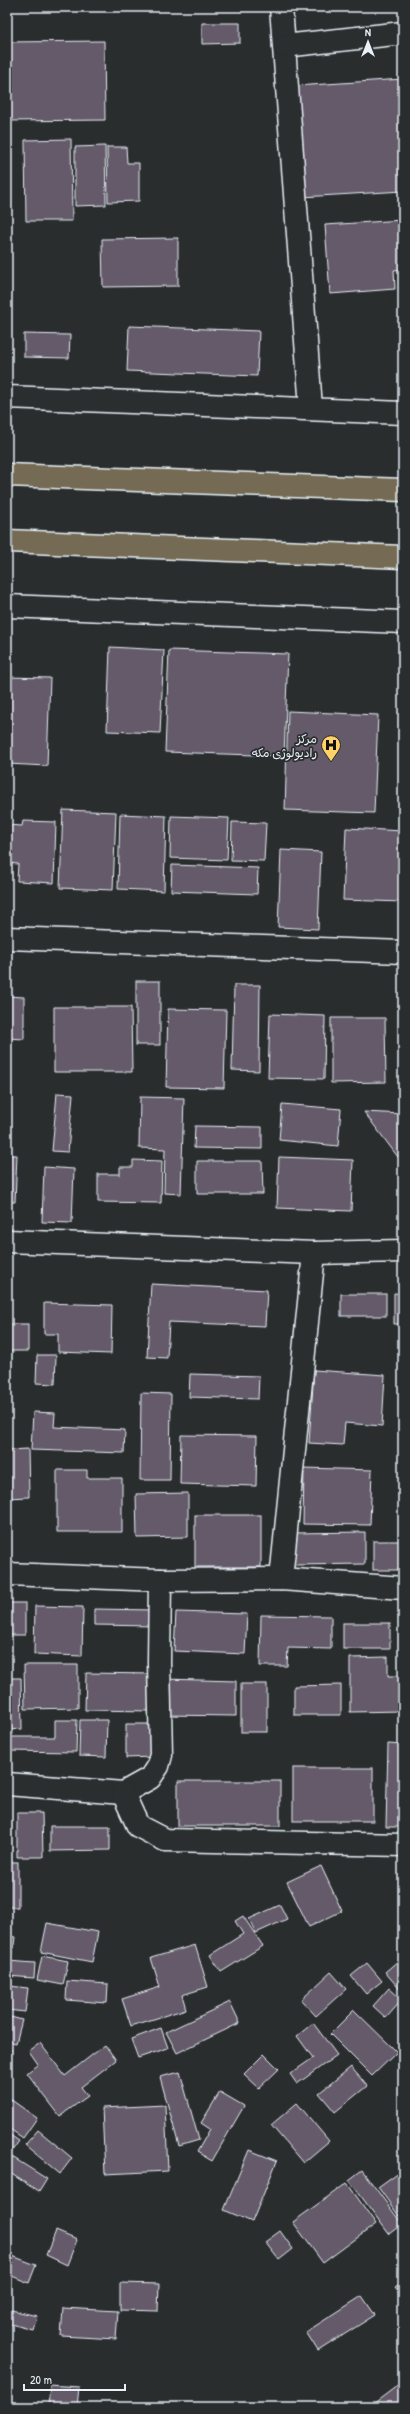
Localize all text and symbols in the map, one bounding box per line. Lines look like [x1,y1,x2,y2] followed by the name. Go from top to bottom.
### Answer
[348,22,388,62] north arrow
[365,25,371,39] text: N
[252,730,317,761] place label: مرکز رادیولوژی مکه
[320,734,342,762] hospital icon: مرکز رادیولوژی مکه
[24,2366,125,2392] scale bar
[30,2371,52,2388] text: 20 m

